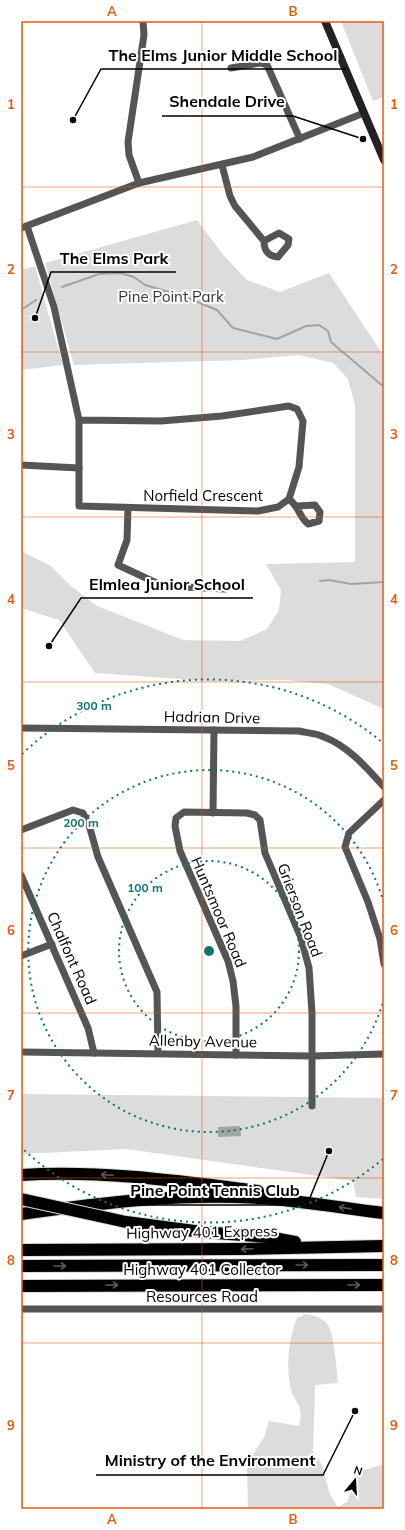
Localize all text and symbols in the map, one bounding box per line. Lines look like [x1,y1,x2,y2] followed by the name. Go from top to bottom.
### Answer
[107,3,117,19] text: A
[289,3,298,19] text: B
[101,41,346,69] callout: The Elms Junior Middle School
[109,45,337,65] text: The Elms Junior Middle School
[162,88,293,116] callout: Shendale Drive
[169,91,285,111] text: Shendale Drive
[7,96,15,112] text: 1
[390,96,398,112] text: 1
[51,244,176,272] callout: The Elms Park
[60,248,169,268] text: The Elms Park
[7,261,15,277] text: 2
[390,261,398,277] text: 2
[118,287,224,306] park label: Pine Point Park
[7,426,15,442] text: 3
[390,426,398,442] text: 3
[143,486,263,505] street label: Norfield Crescent
[81,570,253,598] callout: Elmlea Junior School
[89,574,245,594] text: Elmlea Junior School
[7,591,15,607] text: 4
[390,591,398,607] text: 4
[76,698,112,713] text: 300 m
[164,707,260,727] street label: Hadrian Drive
[7,757,15,773] text: 5
[390,757,398,773] text: 5
[63,815,99,830] text: 200 m
[187,854,251,970] street label: Huntsmoor Road
[273,860,327,960] street label: Grierson Road
[127,880,163,895] text: 100 m
[43,909,101,1007] street label: Chalfont Road
[7,922,15,938] text: 6
[390,922,398,938] text: 6
[202,944,216,958] centre of rings
[149,1031,257,1051] street label: Allenby Avenue
[7,1087,15,1103] text: 7
[390,1087,398,1103] text: 7
[101,1171,114,1179] one-way arrow
[122,1177,307,1205] callout: Pine Point Tennis Club
[130,1180,300,1200] text: Pine Point Tennis Club
[339,1204,352,1212] one-way arrow
[126,1221,278,1243] street label: Highway 401 Express
[241,1245,254,1252] one-way arrow
[7,1252,15,1268] text: 8
[390,1252,398,1268] text: 8
[123,1260,281,1279] street label: Highway 401 Collector
[295,1261,308,1269] one-way arrow
[53,1262,66,1270] one-way arrow
[105,1281,118,1289] one-way arrow
[347,1281,360,1289] one-way arrow
[146,1287,258,1306] street label: Resources Road
[7,1417,15,1433] text: 9
[390,1417,398,1433] text: 9
[96,1447,323,1475] callout: Ministry of the Environment
[105,1450,315,1470] text: Ministry of the Environment
[335,1460,375,1500] north arrow
[352,1463,364,1478] text: N
[107,1511,117,1527] text: A
[289,1511,298,1527] text: B

